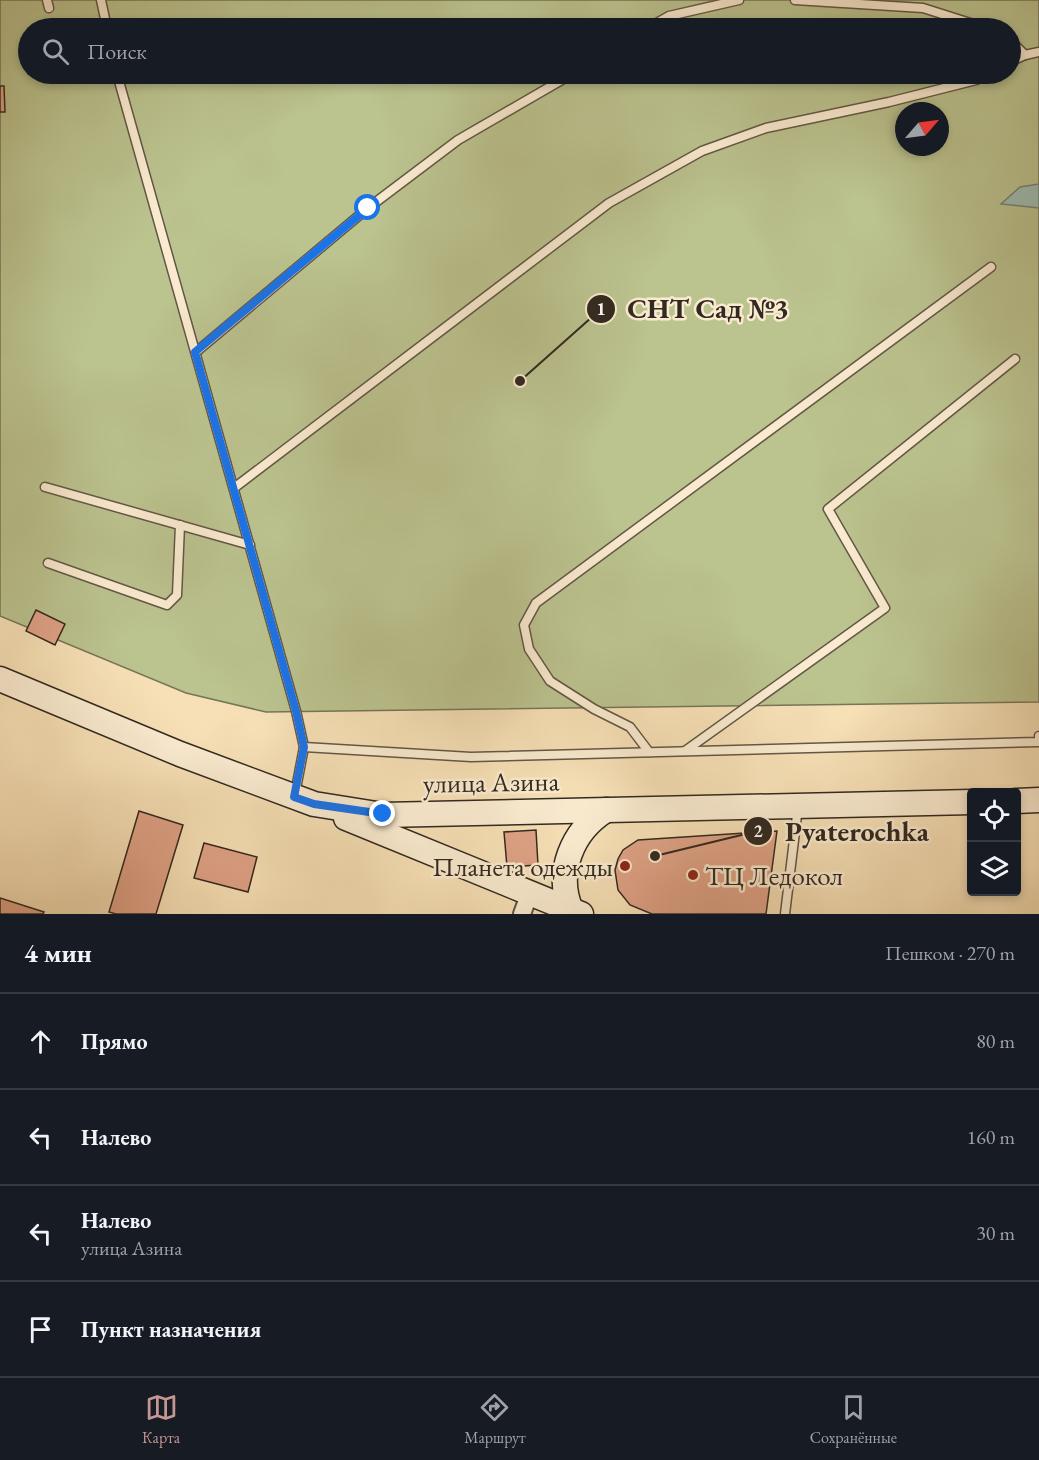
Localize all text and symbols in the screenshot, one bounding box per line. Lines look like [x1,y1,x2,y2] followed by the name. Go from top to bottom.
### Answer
[18,18,1021,84] search box
[39,35,72,68] icon: search
[87,37,147,66] text: Поиск
[895,102,949,156] north arrow
[354,194,380,220] route start
[586,286,801,332] callout: СНТ Сад №3
[627,290,789,326] text: СНТ Сад №3
[596,297,606,320] text: 1
[422,763,560,801] street label: улица Азина
[967,788,1021,896] map controls
[967,788,1021,842] button: locate
[369,800,395,826] route end
[743,808,941,854] callout: Pyaterochka
[785,813,930,849] text: Pyaterochka
[753,819,763,842] text: 2
[967,842,1021,896] button: layers
[432,849,613,884] place label: Планета одежды
[705,858,843,893] place label: ТЦ Ледокол
[618,859,632,873] marker: Планета одежды
[686,868,700,882] marker: ТЦ Ледокол
[24,936,92,970] text: 4 мин
[885,940,1015,966] text: Пешком · 270 m
[24,1025,57,1058] icon: ahead
[81,1027,148,1056] text: Прямо
[976,1028,1015,1054] text: 80 m
[24,1121,57,1154] icon: left
[81,1123,151,1152] text: Налево
[967,1124,1015,1150] text: 160 m
[81,1206,151,1235] text: Налево
[24,1217,57,1250] icon: left
[976,1220,1015,1246] text: 30 m
[81,1235,182,1261] text: улица Азина
[24,1313,57,1346] icon: arrive
[81,1315,261,1344] text: Пункт назначения
[142,1391,180,1448] tab: Карта
[464,1391,526,1448] tab: Маршрут
[810,1391,897,1448] tab: Сохранённые

